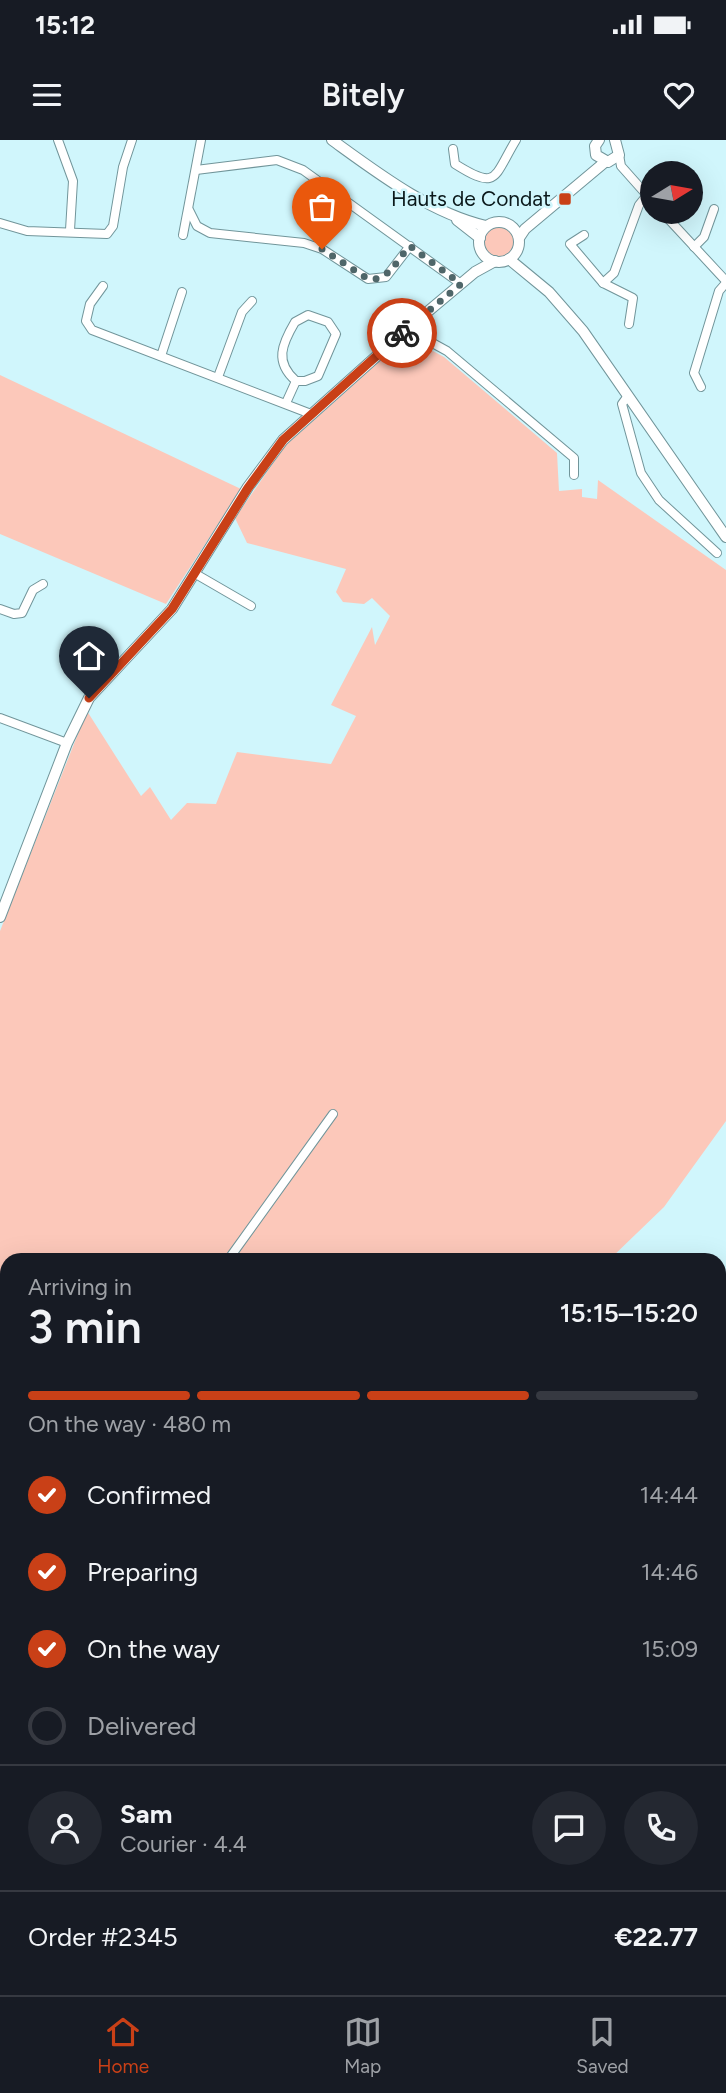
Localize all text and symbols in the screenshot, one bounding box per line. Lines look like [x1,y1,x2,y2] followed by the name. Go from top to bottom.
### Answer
[35,9,95,41] text: 15:12
[28,76,66,114] icon: menu
[322,76,404,114] text: Bitely
[660,76,698,114] icon: heart
[640,161,704,224] north arrow
[640,161,703,224] map controls
[292,177,352,249] pin
[391,186,551,211] place label: Hauts de Condat
[303,188,341,226] icon: bag
[557,191,573,207] marker: Hauts de Condat
[367,298,437,368] courier
[383,314,421,352] icon: bike
[59,626,119,698] pin
[70,637,108,675] icon: home
[28,1273,132,1301] text: Arriving in
[560,1297,698,1329] text: 15:15–15:20
[28,1299,142,1355] text: 3 min
[28,1410,231,1438] text: On the way · 480 m
[28,1476,66,1514] icon: check
[87,1479,211,1511] text: Confirmed
[640,1481,698,1509] text: 14:44
[28,1553,66,1591] icon: check
[87,1556,198,1588] text: Preparing
[641,1558,698,1586] text: 14:46
[28,1630,66,1668] icon: check
[87,1633,220,1665] text: On the way
[642,1635,698,1663] text: 15:09
[87,1710,196,1742] text: Delivered
[28,1791,102,1865] button: person
[532,1791,606,1865] button: chat
[624,1791,698,1865] button: phone
[120,1798,172,1830] text: Sam
[120,1830,247,1858] text: Courier · 4.4
[28,1921,178,1953] text: Order #2345
[614,1921,698,1953] text: €22.77
[97,2013,149,2078] tab: Home
[344,2013,382,2078] tab: Map
[576,2013,629,2078] tab: Saved

